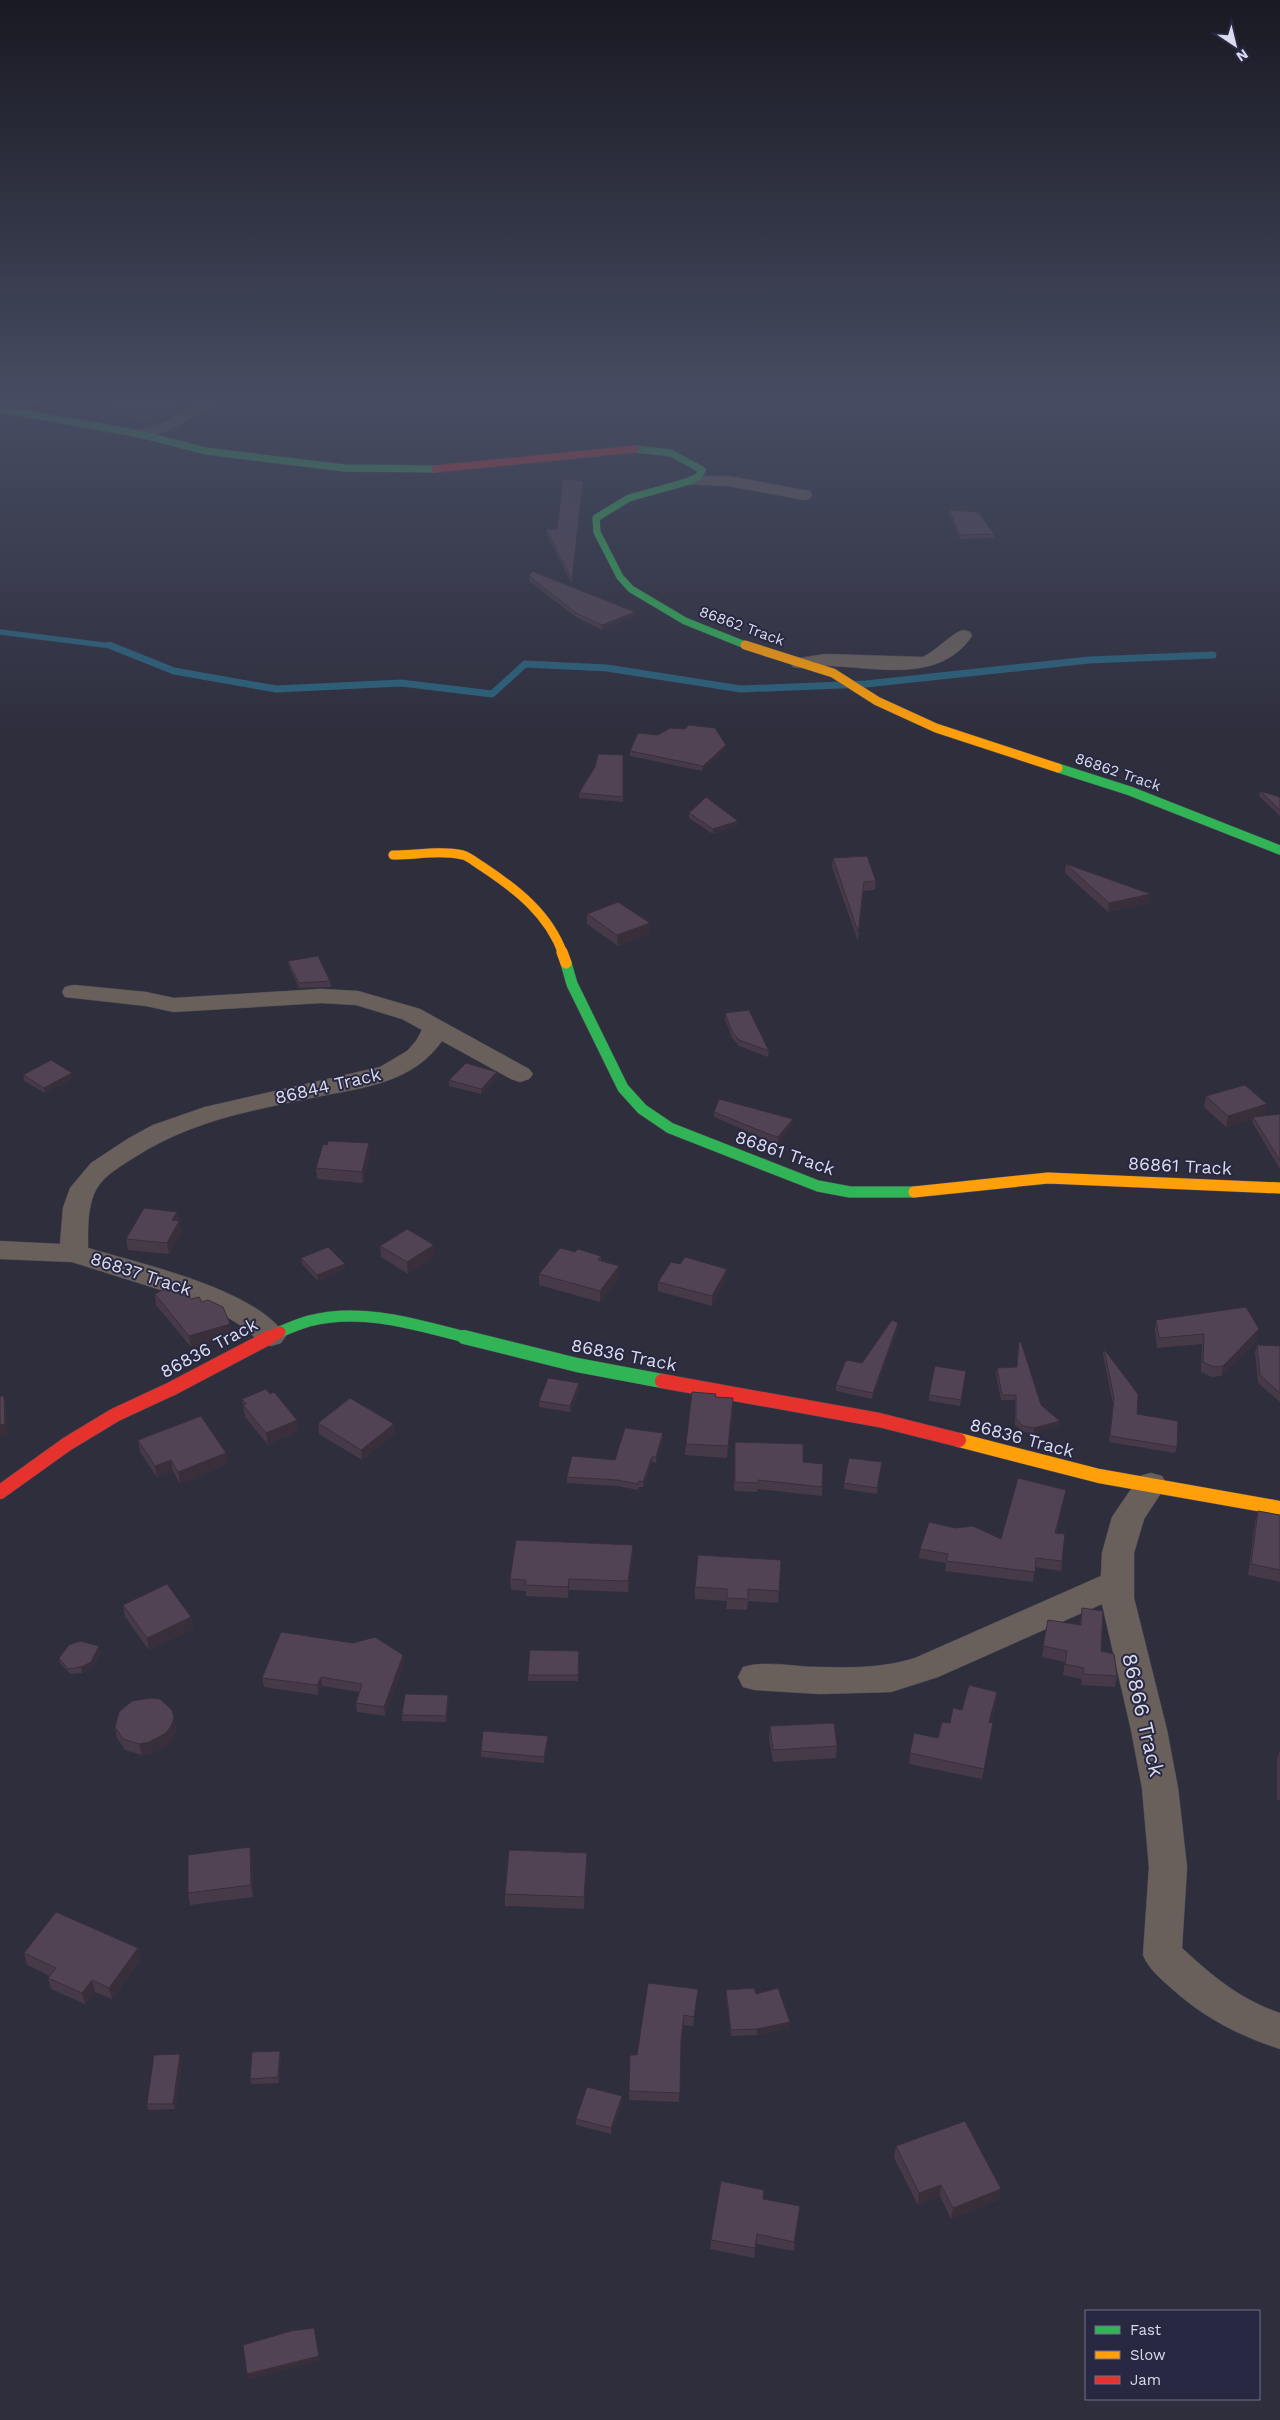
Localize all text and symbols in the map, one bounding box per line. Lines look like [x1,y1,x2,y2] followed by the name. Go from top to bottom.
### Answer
[1210,20,1260,70] north arrow
[1234,46,1251,65] text: N
[697,602,788,650] street label: 86862 Track
[1073,749,1164,795] street label: 86862 Track
[273,1063,383,1108] street label: 86844 Track
[733,1126,838,1179] street label: 86861 Track
[1128,1152,1232,1179] street label: 86861 Track
[88,1247,194,1300] street label: 86837 Track
[157,1313,261,1382] street label: 86836 Track
[570,1334,679,1375] street label: 86836 Track
[968,1414,1077,1462] street label: 86836 Track
[1117,1651,1170,1779] street label: 86866 Track
[1085,2310,1260,2400] legend
[1130,2321,1162,2339] text: Fast
[1130,2346,1166,2364] text: Slow
[1130,2371,1161,2389] text: Jam

